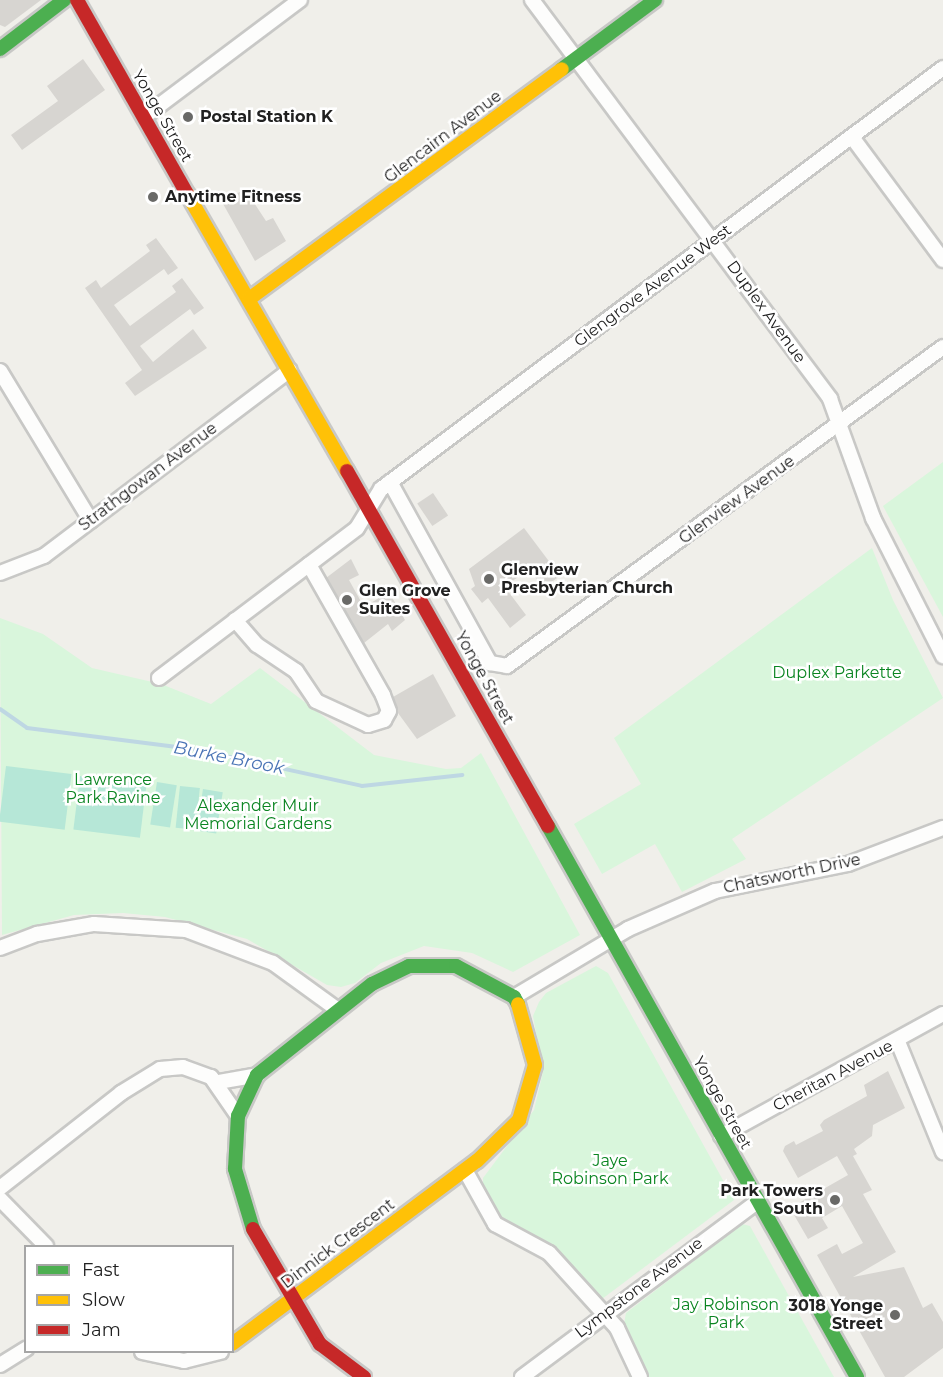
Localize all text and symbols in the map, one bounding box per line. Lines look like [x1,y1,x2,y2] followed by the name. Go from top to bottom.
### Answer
[128,66,196,166] street label: Yonge Street
[381,87,505,187] street label: Glencairn Avenue
[200,107,333,127] place label: Postal Station K
[181,110,195,124] marker: Postal Station K
[165,187,301,207] place label: Anytime Fitness
[146,190,160,204] marker: Anytime Fitness
[571,221,735,351] street label: Glengrove Avenue West
[722,257,810,367] street label: Duplex Avenue
[75,419,221,535] street label: Strathgowan Avenue
[675,452,799,548] street label: Glenview Avenue
[501,560,673,598] place label: Glenview Presbyterian Church
[482,572,496,586] marker: Glenview Presbyterian Church
[359,581,451,619] place label: Glen Grove Suites
[340,593,354,607] marker: Glen Grove Suites
[451,628,517,728] street label: Yonge Street
[772,663,902,683] park label: Duplex Parkette
[172,737,286,779] water label: Burke Brook
[66,770,160,808] park label: Lawrence Park Ravine
[184,796,332,834] park label: Alexander Muir Memorial Gardens
[722,850,862,898] street label: Chatsworth Drive
[770,1036,896,1116] street label: Cheritan Avenue
[689,1053,755,1153] street label: Yonge Street
[552,1151,668,1189] park label: Jaye Robinson Park
[720,1181,823,1219] place label: Park Towers South
[828,1193,842,1207] marker: Park Towers South
[278,1195,398,1293] street label: Dinnick Crescent
[571,1234,707,1342] street label: Lympstone Avenue
[24,1245,234,1353] legend
[82,1259,120,1281] text: Fast
[82,1289,125,1311] text: Slow
[673,1295,779,1333] park label: Jay Robinson Park
[789,1296,883,1334] place label: 3018 Yonge Street
[888,1308,902,1322] marker: 3018 Yonge Street
[82,1319,121,1341] text: Jam

